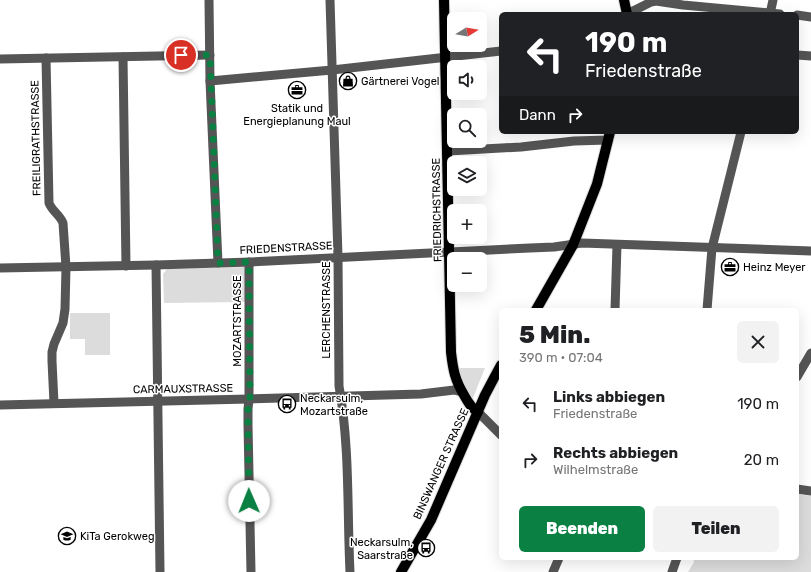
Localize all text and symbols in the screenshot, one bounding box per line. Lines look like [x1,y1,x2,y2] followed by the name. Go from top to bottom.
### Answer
[447,12,487,52] north arrow
[447,12,487,292] map controls
[585,26,668,59] text: 190 m
[519,28,571,80] icon: left
[164,38,198,72] pin
[170,44,192,66] icon: arrive
[447,60,487,100] button: sound
[585,60,702,82] text: Friedenstraße
[338,71,358,91] shop icon: Gärtnerei Vogel
[361,75,440,88] place label: Gärtnerei Vogel
[28,80,44,196] street label: FREILIGRATHSTRASSE
[287,80,307,100] office icon: Statik und Energieplanung Maul
[243,102,351,128] place label: Statik und Energieplanung Maul
[564,104,586,126] icon: right
[519,106,556,124] text: Dann
[447,108,487,148] button: search
[447,156,487,196] button: layers
[430,157,444,262] street label: FRIEDRICHSTRASSE
[447,204,487,244] button: +
[239,239,333,257] street label: FRIEDENSTRASSE
[447,252,487,292] button: −
[720,257,740,277] office icon: Heinz Meyer
[320,261,333,359] street label: LERCHENSTRASSE
[743,261,806,274] place label: Heinz Meyer
[231,275,244,367] street label: MOZARTSTRASSE
[519,321,590,349] text: 5 Min.
[737,321,779,363] button: close
[519,350,603,365] text: 390 m · 07:04
[133,382,234,396] street label: CARMAUXSTRASSE
[553,388,665,406] text: Links abbiegen
[300,392,368,418] place label: Neckarsulm, Mozartstraße
[519,393,541,415] icon: left
[277,394,297,414] bus stop icon: Neckarsulm, Mozartstraße
[737,395,779,413] text: 190 m
[411,406,472,522] street label: BINSWANGER STRASSE
[553,406,637,421] text: Friedenstraße
[553,444,678,462] text: Rechts abbiegen
[519,449,541,471] icon: right
[744,451,779,469] text: 20 m
[553,462,638,477] text: Wilhelmstraße
[228,480,270,522] position arrow
[519,506,645,552] button: Beenden
[653,506,779,552] button: Teilen
[57,526,77,546] school or university icon: KiTa Gerokweg
[80,530,154,543] place label: KiTa Gerokweg
[350,536,413,562] place label: Neckarsulm, Saarstraße
[416,538,436,558] bus stop icon: Neckarsulm, Saarstraße

